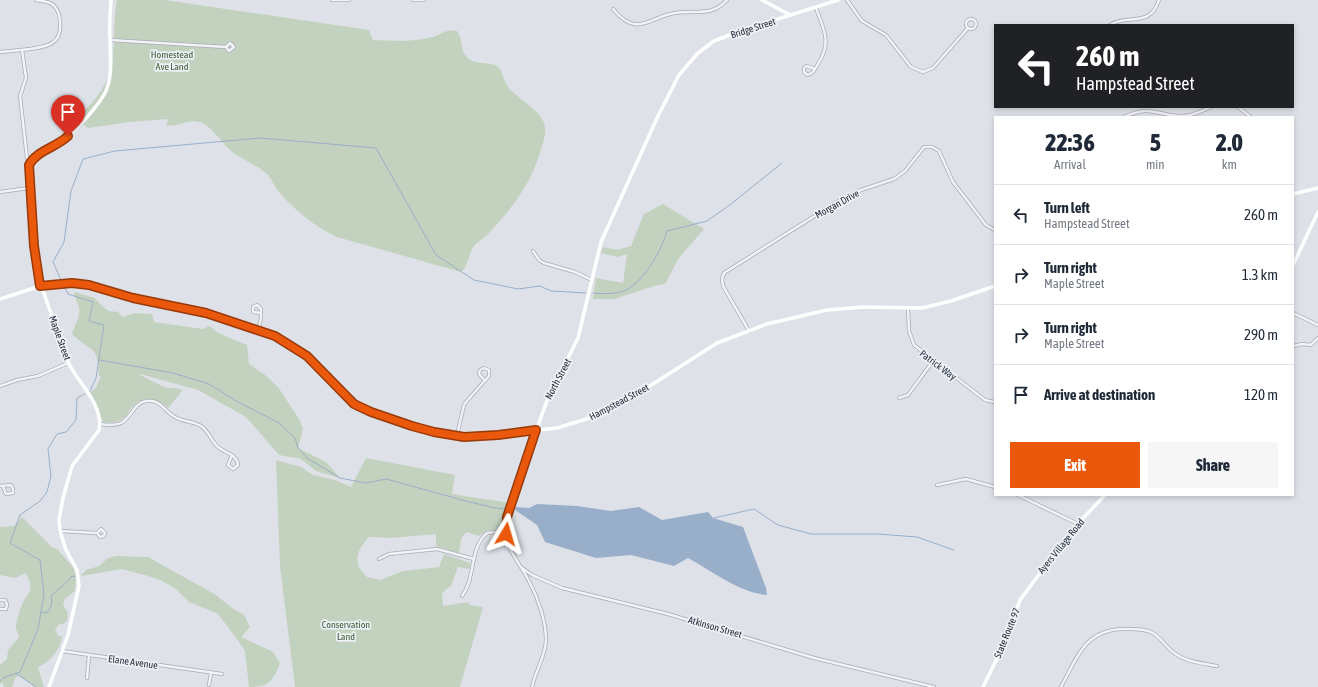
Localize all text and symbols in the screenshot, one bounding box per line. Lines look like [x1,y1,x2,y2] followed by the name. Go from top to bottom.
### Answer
[729,16,777,40] street label: Bridge Street
[1010,40,1062,92] icon: left
[1076,40,1139,72] text: 260 m
[151,49,193,72] park label: Homestead Ave Land
[1076,73,1195,94] text: Hampstead Street
[51,95,85,136] pin
[57,101,79,123] icon: arrive
[1045,129,1095,156] text: 22:36
[1150,129,1161,156] text: 5
[1216,129,1243,156] text: 2.0
[1054,157,1086,172] text: Arrival
[1146,157,1165,172] text: min
[1222,157,1237,172] text: km
[813,187,861,221] street label: Morgan Drive
[1044,199,1090,216] text: Turn left
[1010,204,1032,226] icon: left
[1244,206,1278,223] text: 260 m
[1044,216,1130,231] text: Hampstead Street
[1044,259,1097,276] text: Turn right
[1010,264,1032,286] icon: right
[1242,266,1278,283] text: 1.3 km
[1044,276,1104,291] text: Maple Street
[47,314,73,362] street label: Maple Street
[1044,319,1097,336] text: Turn right
[1010,324,1032,346] icon: right
[1244,326,1278,343] text: 290 m
[1044,336,1104,351] text: Maple Street
[918,348,958,382] street label: Patrick Way
[543,357,573,401] street label: North Street
[587,382,651,422] street label: Hampstead Street
[1010,384,1032,406] icon: arrive
[1044,386,1155,403] text: Arrive at destination
[1244,386,1278,403] text: 120 m
[1010,442,1140,488] button: Exit
[1148,442,1278,488] button: Share
[485,513,527,555] position arrow
[1035,516,1087,576] street label: Ayers Village Road
[992,606,1022,660] street label: State Route 97
[687,614,743,640] street label: Atkinson Street
[322,619,370,642] park label: Conservation Land
[107,653,159,671] street label: Elane Avenue

